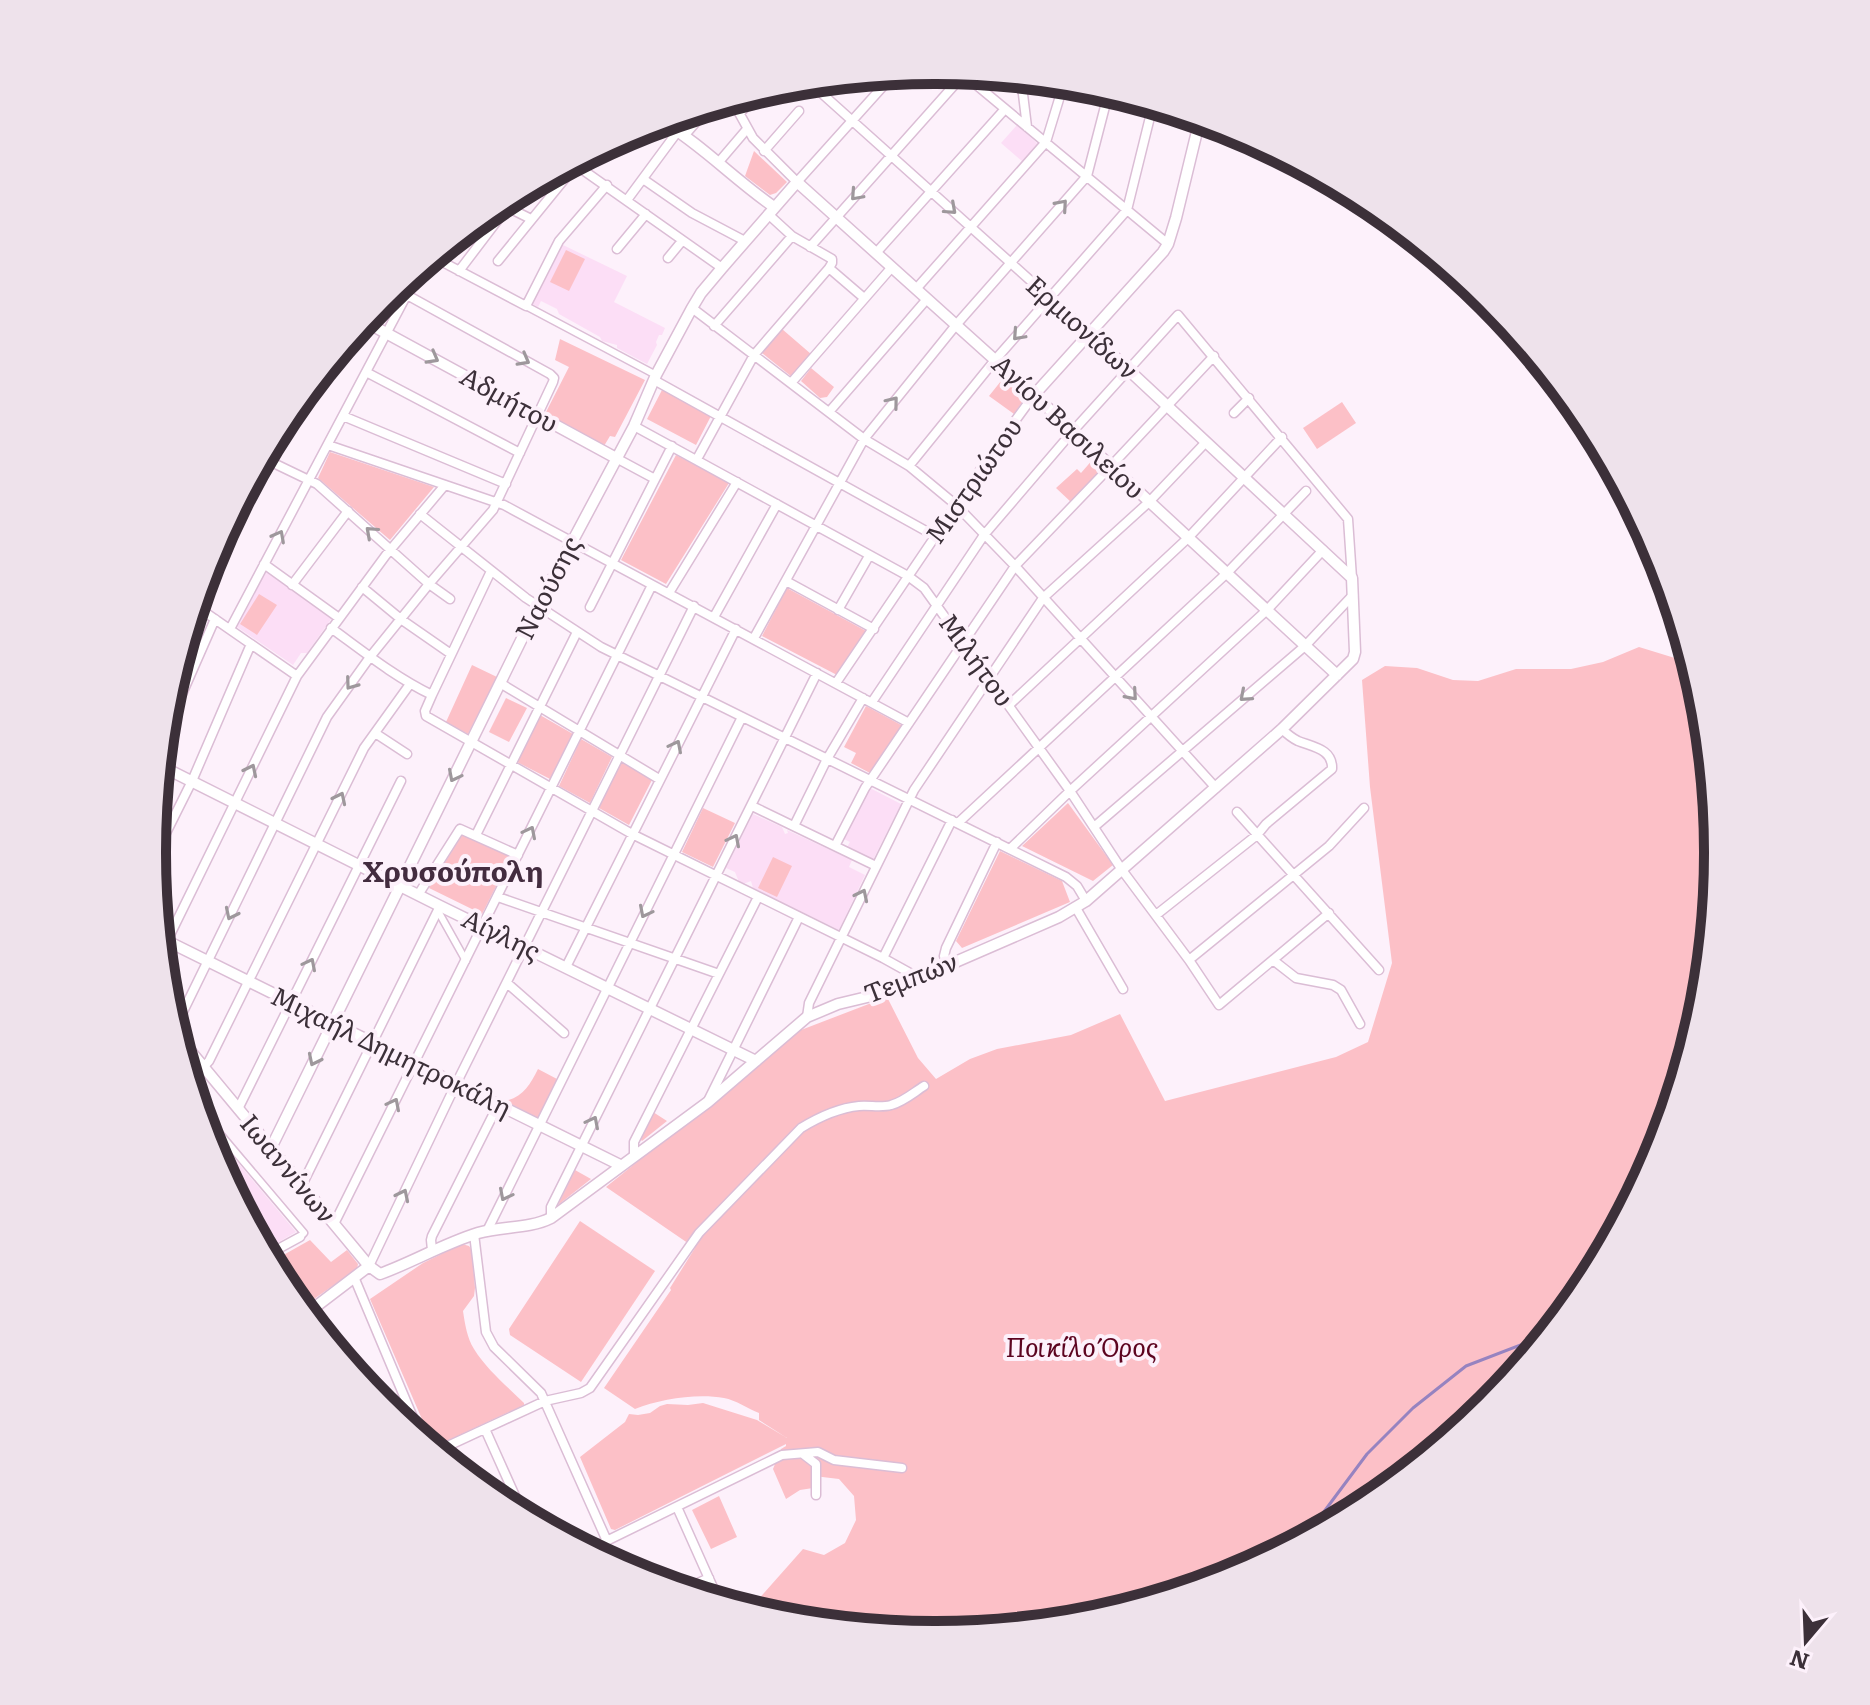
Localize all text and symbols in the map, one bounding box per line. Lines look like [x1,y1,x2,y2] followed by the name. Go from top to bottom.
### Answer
[852,186,866,201] one-way arrow
[941,199,956,214] one-way arrow
[1052,199,1066,214] one-way arrow
[1019,265,1149,387] street label: Ερμιονίδων
[1013,325,1027,340] one-way arrow
[984,344,1155,507] street label: Αγίου Βασιλείου
[424,348,439,363] one-way arrow
[516,350,530,366] one-way arrow
[454,355,566,441] street label: Αδμήτου
[883,397,898,411] one-way arrow
[914,409,1030,551] street label: Μιστριώτου
[366,526,380,541] one-way arrow
[503,528,588,645] street label: Ναούσης
[270,529,285,544] one-way arrow
[931,604,1025,713] street label: Μιλήτου
[346,675,360,690] one-way arrow
[1122,686,1137,701] one-way arrow
[1240,686,1255,701] one-way arrow
[667,740,682,755] one-way arrow
[241,764,256,779] one-way arrow
[448,768,463,783] one-way arrow
[330,792,345,807] one-way arrow
[520,825,536,840] one-way arrow
[725,833,740,848] one-way arrow
[363,849,543,891] district label: Χρυσούπολη
[852,889,867,904] one-way arrow
[456,897,548,968] street label: Αίγλης
[640,904,655,919] one-way arrow
[225,906,241,921] one-way arrow
[857,940,963,1011] street label: Τεμπών
[300,957,316,972] one-way arrow
[265,975,519,1125] street label: Μιχαήλ Δημητροκάλη
[308,1051,324,1066] one-way arrow
[385,1098,400,1113] one-way arrow
[232,1104,347,1231] street label: Ιωαννίνων
[583,1116,598,1131] one-way arrow
[498,1187,514,1201] one-way arrow
[393,1189,408,1204] one-way arrow
[1006,1326,1158,1365] park label: Ποικίλο Όρος
[1766,1601,1846,1681] north arrow
[1785,1643,1813,1680] text: N

